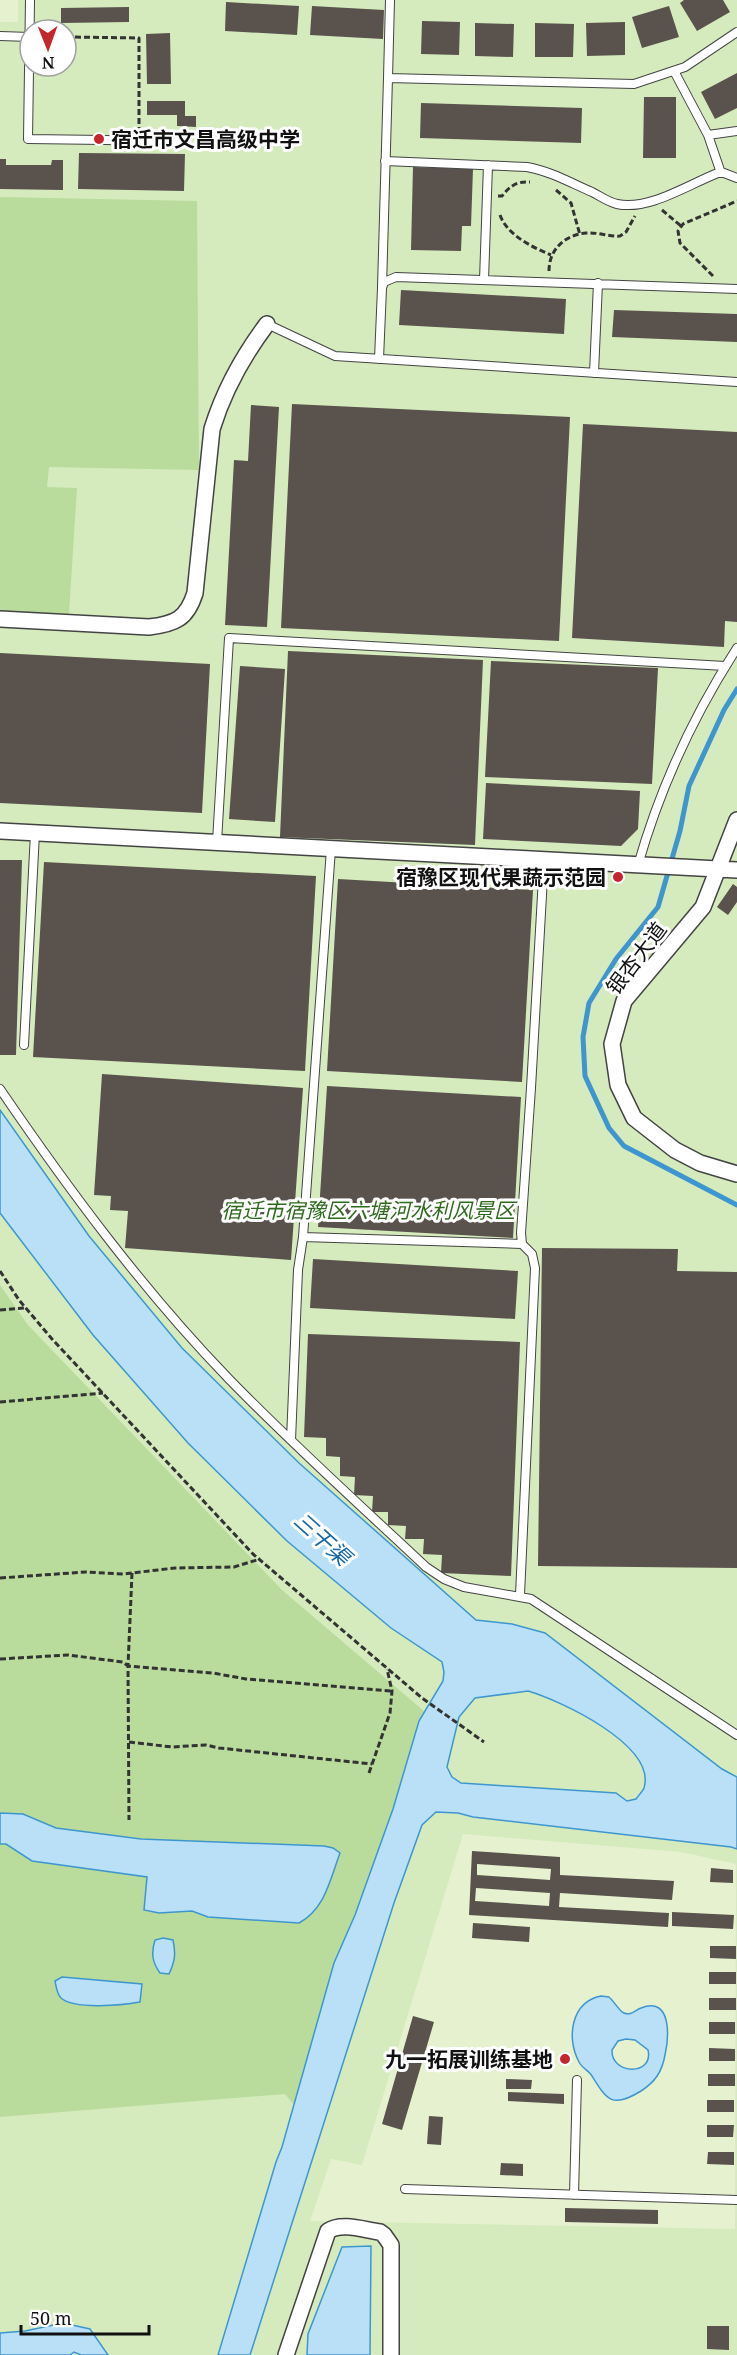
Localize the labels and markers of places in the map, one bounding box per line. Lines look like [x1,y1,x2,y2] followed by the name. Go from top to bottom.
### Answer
[111,125,300,153] place label: 宿迁市文昌高级中学
[92,132,106,146] marker: 宿迁市文昌高级中学
[396,863,606,891] place label: 宿豫区现代果蔬示范园
[611,870,625,884] marker: 宿豫区现代果蔬示范园
[385,2045,553,2073] place label: 九一拓展训练基地
[558,2052,572,2066] marker: 九一拓展训练基地

